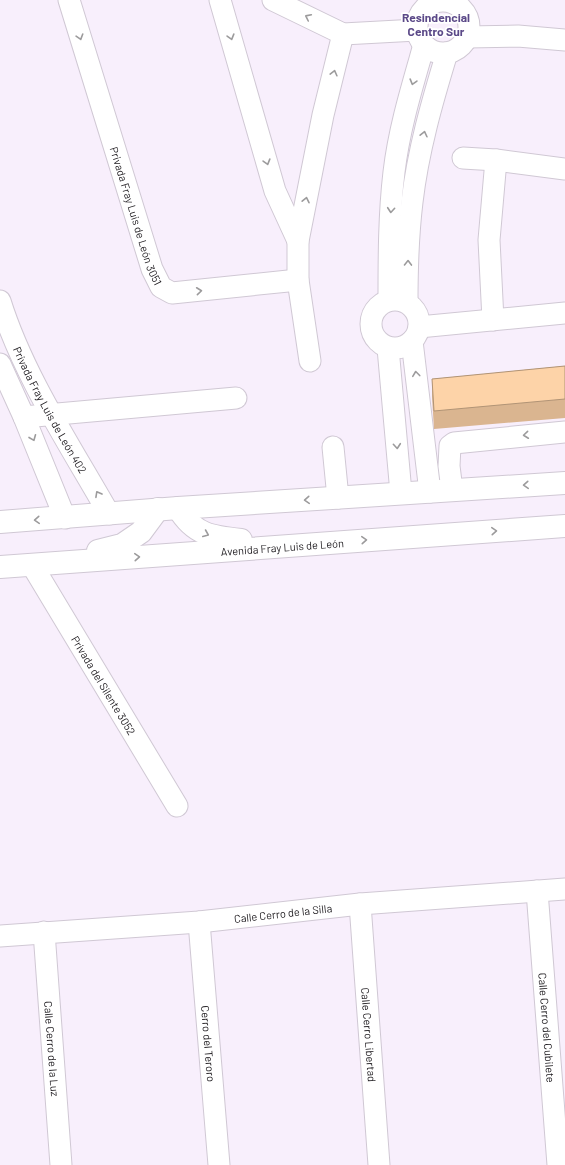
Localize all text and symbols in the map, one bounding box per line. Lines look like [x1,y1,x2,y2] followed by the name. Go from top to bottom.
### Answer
[402,10,470,38] district label: Resindencial Centro Sur
[305,14,312,22] one-way arrow
[75,34,84,41] one-way arrow
[226,34,235,41] one-way arrow
[329,69,337,76] one-way arrow
[409,79,418,86] one-way arrow
[420,131,428,138] one-way arrow
[108,145,165,287] street label: Privada Fray Luis de León 3051
[262,159,271,166] one-way arrow
[302,197,310,203] one-way arrow
[387,207,396,213] one-way arrow
[403,260,412,266] one-way arrow
[196,286,202,295] one-way arrow
[11,344,90,475] street label: Privada Fray Luis de León 402
[412,371,421,377] one-way arrow
[523,431,529,440] one-way arrow
[28,434,36,442] one-way arrow
[393,443,402,449] one-way arrow
[523,481,529,490] one-way arrow
[95,491,103,498] one-way arrow
[304,495,310,504] one-way arrow
[34,515,40,524] one-way arrow
[491,527,497,536] one-way arrow
[202,529,209,537] one-way arrow
[220,536,344,557] street label: Avenida Fray Luis de León
[361,536,367,545] one-way arrow
[134,552,140,561] one-way arrow
[69,633,139,737] street label: Privada del Silente 3052
[233,901,333,925] street label: Calle Cerro de la Silla
[537,972,558,1083] street label: Calle Cerro del Cubilete
[360,987,379,1082] street label: Calle Cerro Libertad
[43,1001,62,1097] street label: Calle Cerro de la Luz
[199,1005,219,1082] street label: Cerro del Teroro

